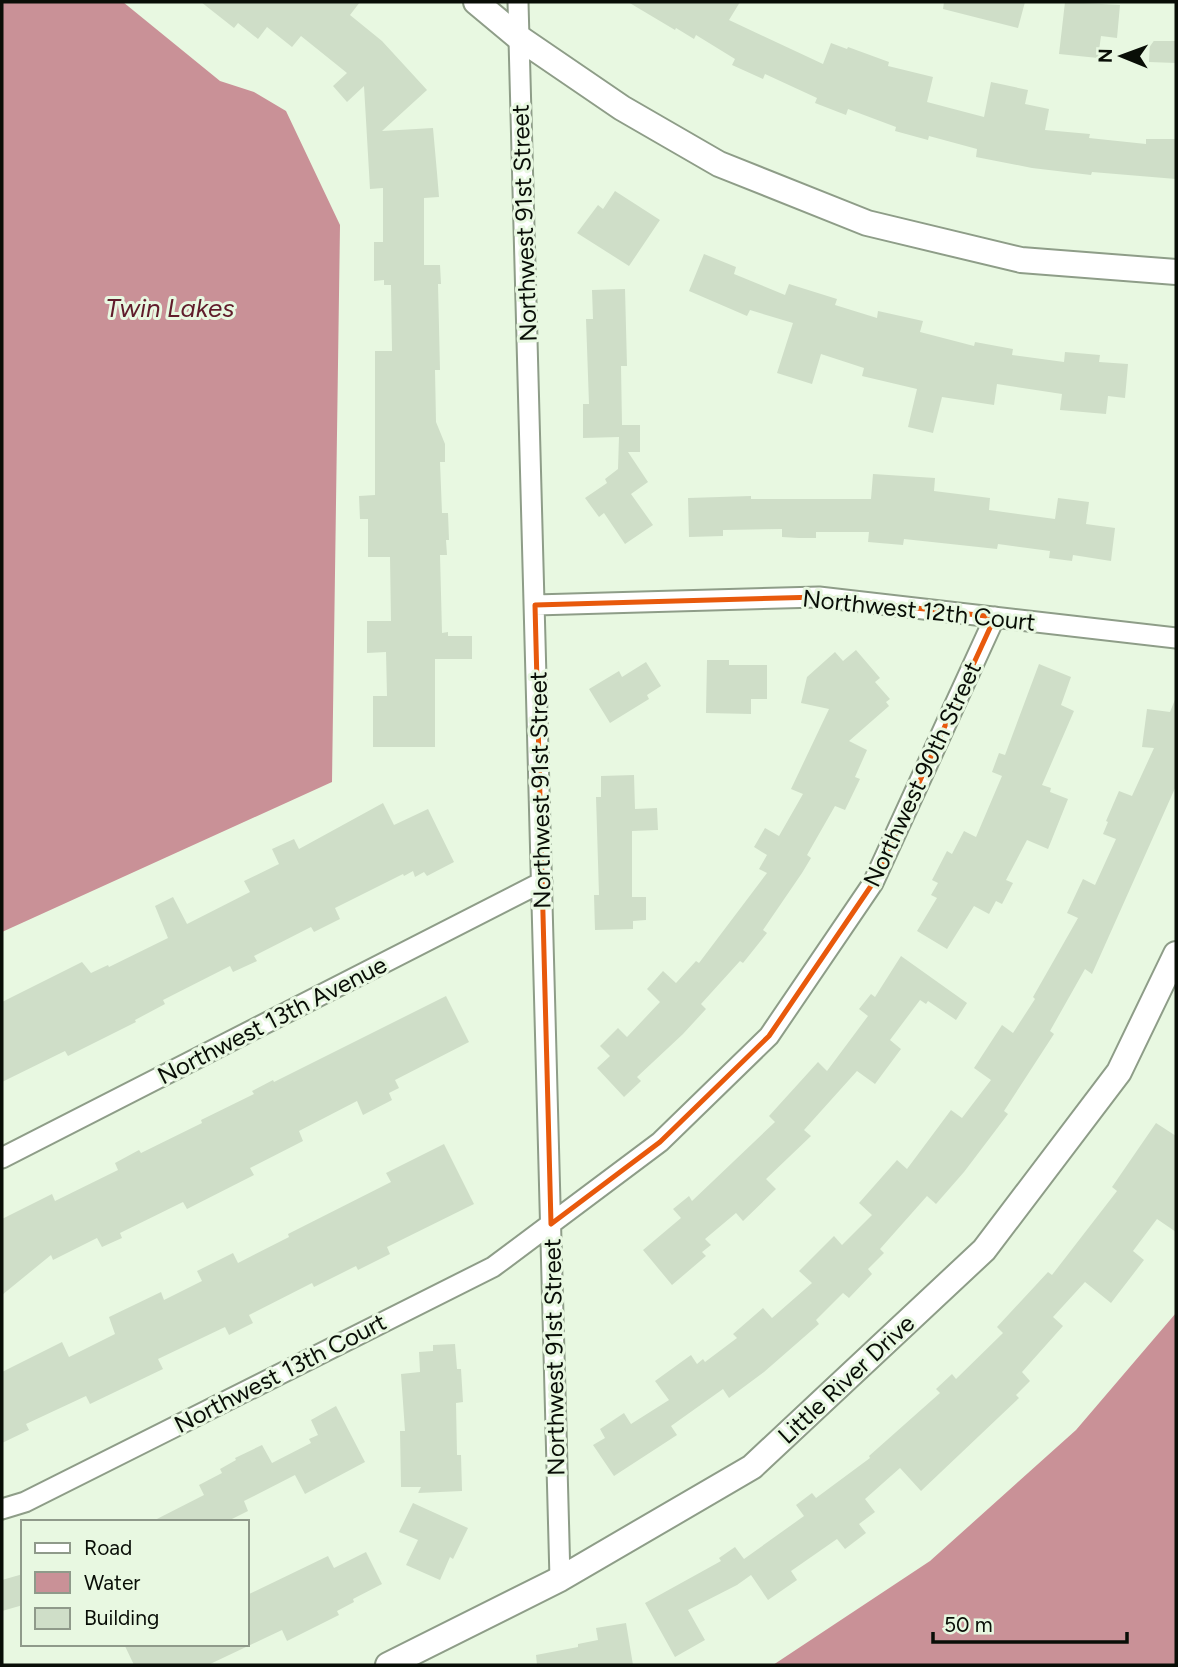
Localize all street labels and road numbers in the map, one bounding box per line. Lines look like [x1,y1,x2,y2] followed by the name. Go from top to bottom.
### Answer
[505,104,543,342] street label: Northwest 91st Street
[801,583,1037,637] street label: Northwest 12th Court
[857,657,987,891] street label: Northwest 90th Street
[523,671,557,909] street label: Northwest 91st Street
[153,950,391,1090] street label: Northwest 13th Avenue
[537,1238,571,1476] street label: Northwest 91st Street
[169,1307,391,1439] street label: Northwest 13th Court
[772,1308,920,1450] street label: Little River Drive

